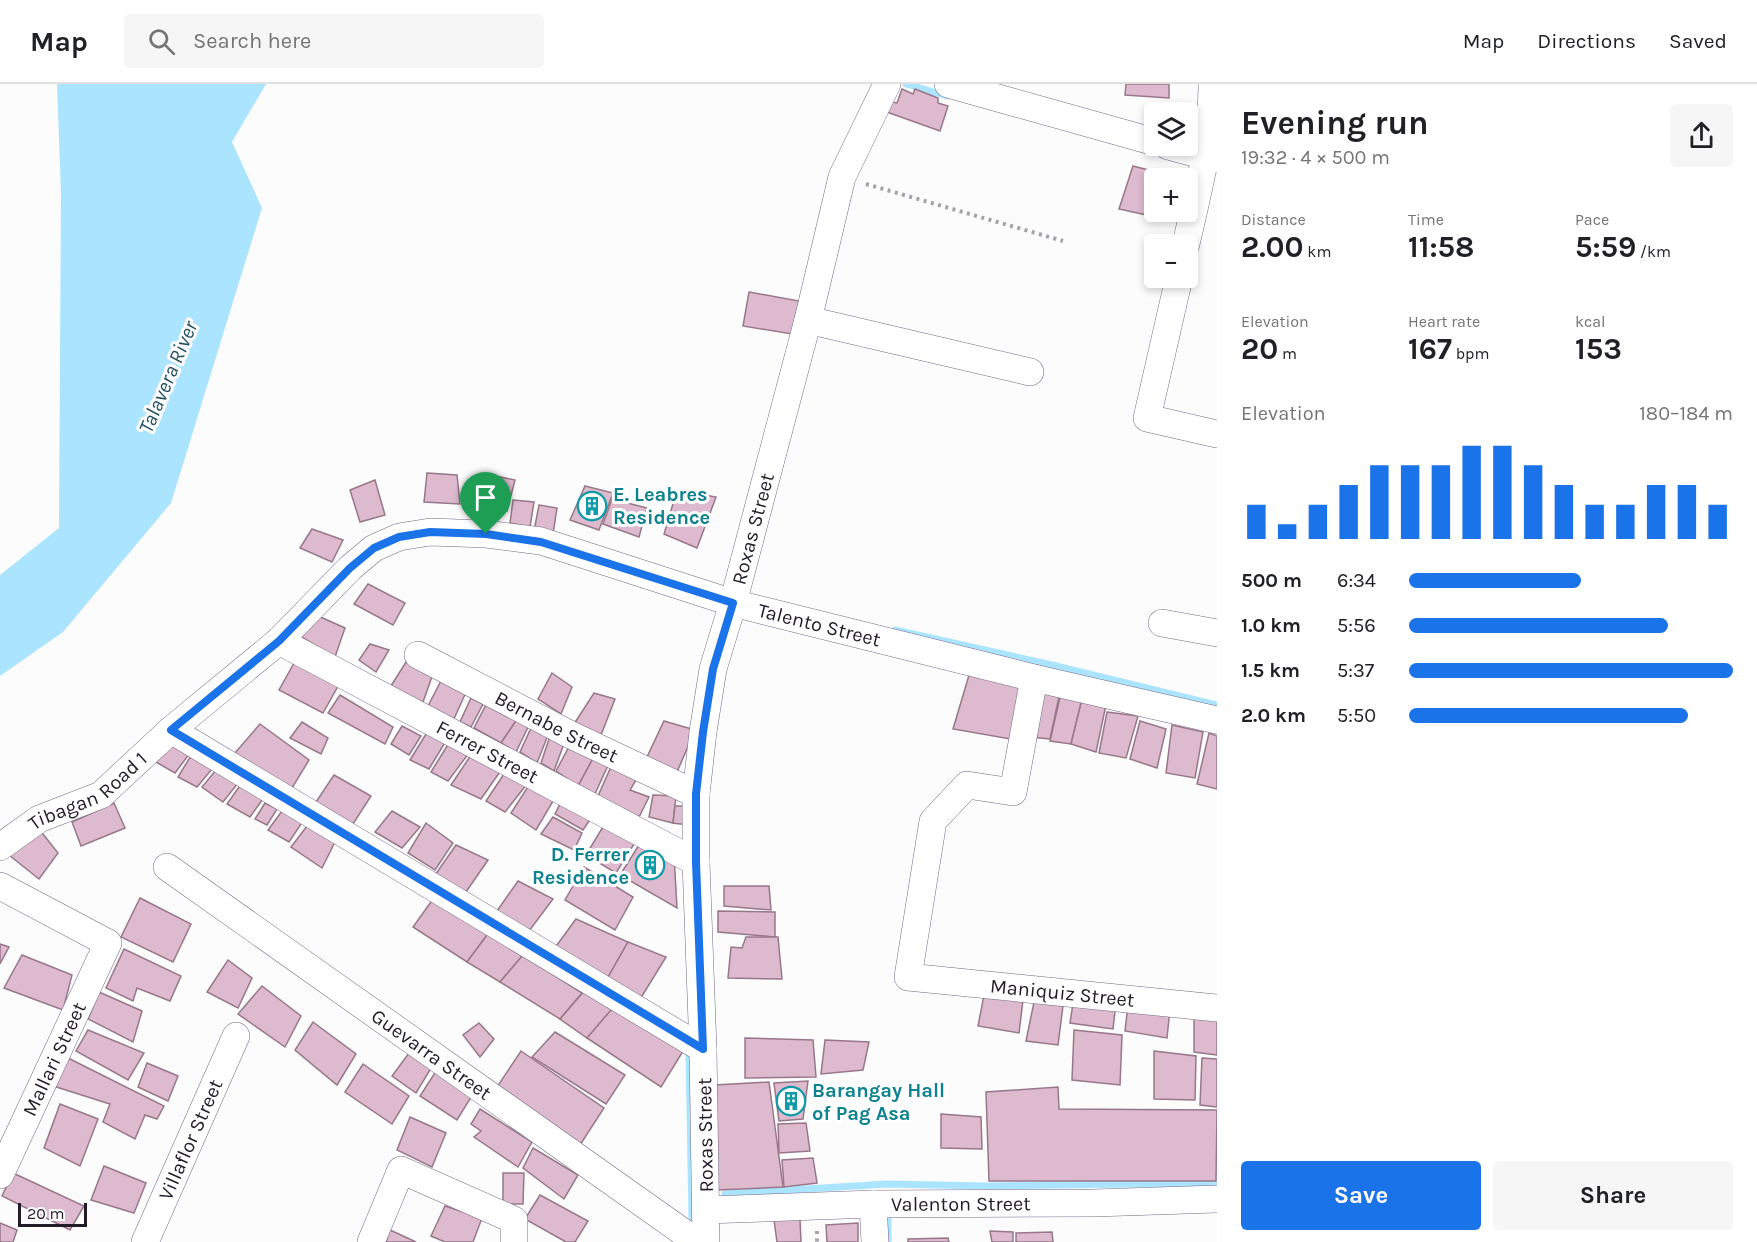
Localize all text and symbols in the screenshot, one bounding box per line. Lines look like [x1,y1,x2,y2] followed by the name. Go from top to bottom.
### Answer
[124,14,544,68] search box
[30,25,88,58] text: Map
[145,25,178,58] icon: search
[193,28,311,54] text: Search here
[1463,29,1504,53] text: Map
[1537,29,1636,53] text: Directions
[1669,29,1727,53] text: Saved
[1144,102,1198,288] map controls
[1144,102,1198,156] button: layers
[1241,104,1429,142] text: Evening run
[1670,104,1733,167] button: share
[1241,146,1390,169] text: 19:32 · 4 × 500 m
[1144,168,1198,222] button: +
[1241,210,1306,229] text: Distance
[1408,210,1444,229] text: Time
[1575,210,1609,229] text: Pace
[1241,229,1304,265] text: 2.00
[1408,229,1474,265] text: 11:58
[1575,229,1636,265] text: 5:59
[1144,234,1198,288] button: −
[1304,242,1331,261] text: km
[1636,242,1671,261] text: /km
[1241,312,1309,331] text: Elevation
[1408,312,1480,331] text: Heart rate
[1575,312,1606,331] text: kcal
[134,317,203,437] water label: Talavera River
[1241,331,1278,367] text: 20
[1408,331,1452,367] text: 167
[1575,331,1622,367] text: 153
[1278,344,1297,363] text: m
[1452,344,1489,363] text: bpm
[1241,402,1326,425] text: Elevation
[1639,402,1733,425] text: 180–184 m
[727,470,779,587] street label: Roxas Street
[460,472,511,534] pin
[469,481,502,514] icon: arrive
[613,483,710,529] place label: E. Leabres Residence
[576,490,608,522] building icon: E. Leabres Residence
[1241,569,1302,592] text: 500 m
[1337,569,1376,592] text: 6:34
[756,599,883,651] street label: Talento Street
[1241,614,1301,637] text: 1.0 km
[1337,614,1376,637] text: 5:56
[1241,659,1300,682] text: 1.5 km
[1337,659,1374,682] text: 5:37
[491,686,622,768] street label: Bernabe Street
[1241,704,1306,727] text: 2.0 km
[1337,704,1376,727] text: 5:50
[432,716,543,789] street label: Ferrer Street
[24,747,152,835] street label: Tibagan Road 1
[532,843,629,889] place label: D. Ferrer Residence
[634,849,666,881] building icon: D. Ferrer Residence
[989,974,1136,1012] street label: Maniquiz Street
[18,998,91,1120] street label: Mallari Street
[367,1004,496,1105] street label: Guevarra Street
[154,1075,228,1204] street label: Villaflor Street
[693,1077,718,1192] street label: Roxas Street
[812,1079,945,1125] place label: Barangay Hall of Pag Asa
[775,1085,807,1117] building icon: Barangay Hall of Pag Asa
[1241,1161,1481,1230] button: Save
[1493,1161,1733,1230] button: Share
[891,1192,1031,1216] street label: Valenton Street
[18,1200,87,1228] scale bar
[27,1204,65,1223] text: 20 m

